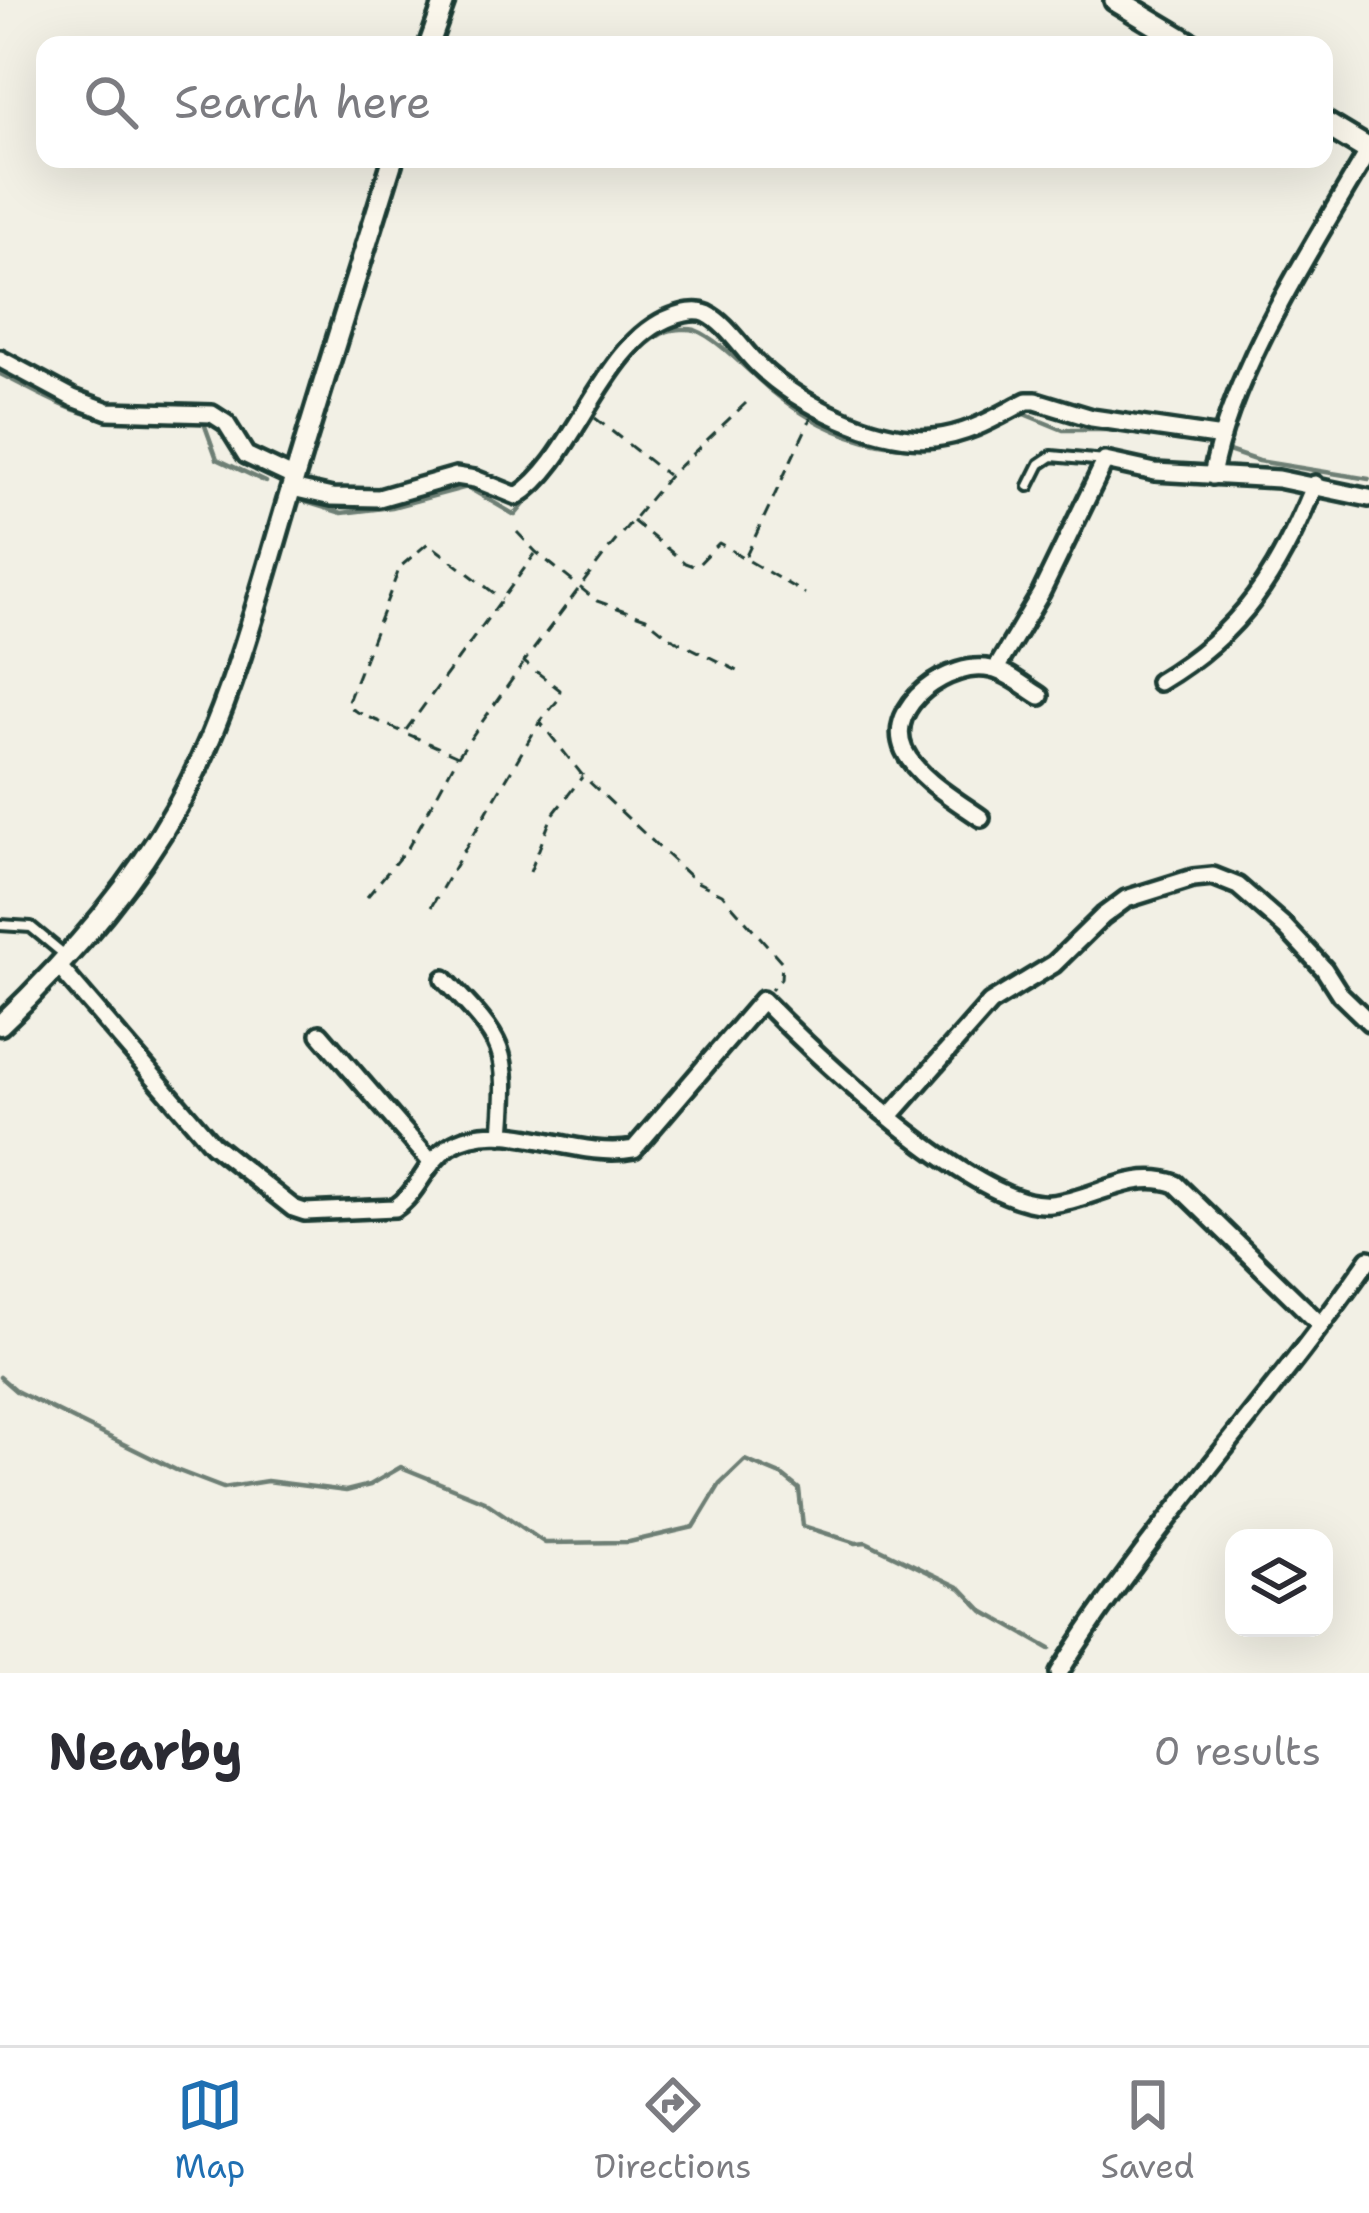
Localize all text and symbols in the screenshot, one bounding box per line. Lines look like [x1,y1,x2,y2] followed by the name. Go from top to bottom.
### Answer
[36,36,1333,168] search box
[78,69,144,135] icon: search
[174,72,431,132] text: Search here
[1225,1529,1333,1637] map controls
[1225,1529,1333,1637] button: layers
[48,1717,243,1785] text: Nearby
[1154,1725,1321,1777] text: 0 results
[175,2072,245,2189] tab: Map
[594,2072,752,2189] tab: Directions
[1101,2072,1194,2189] tab: Saved

